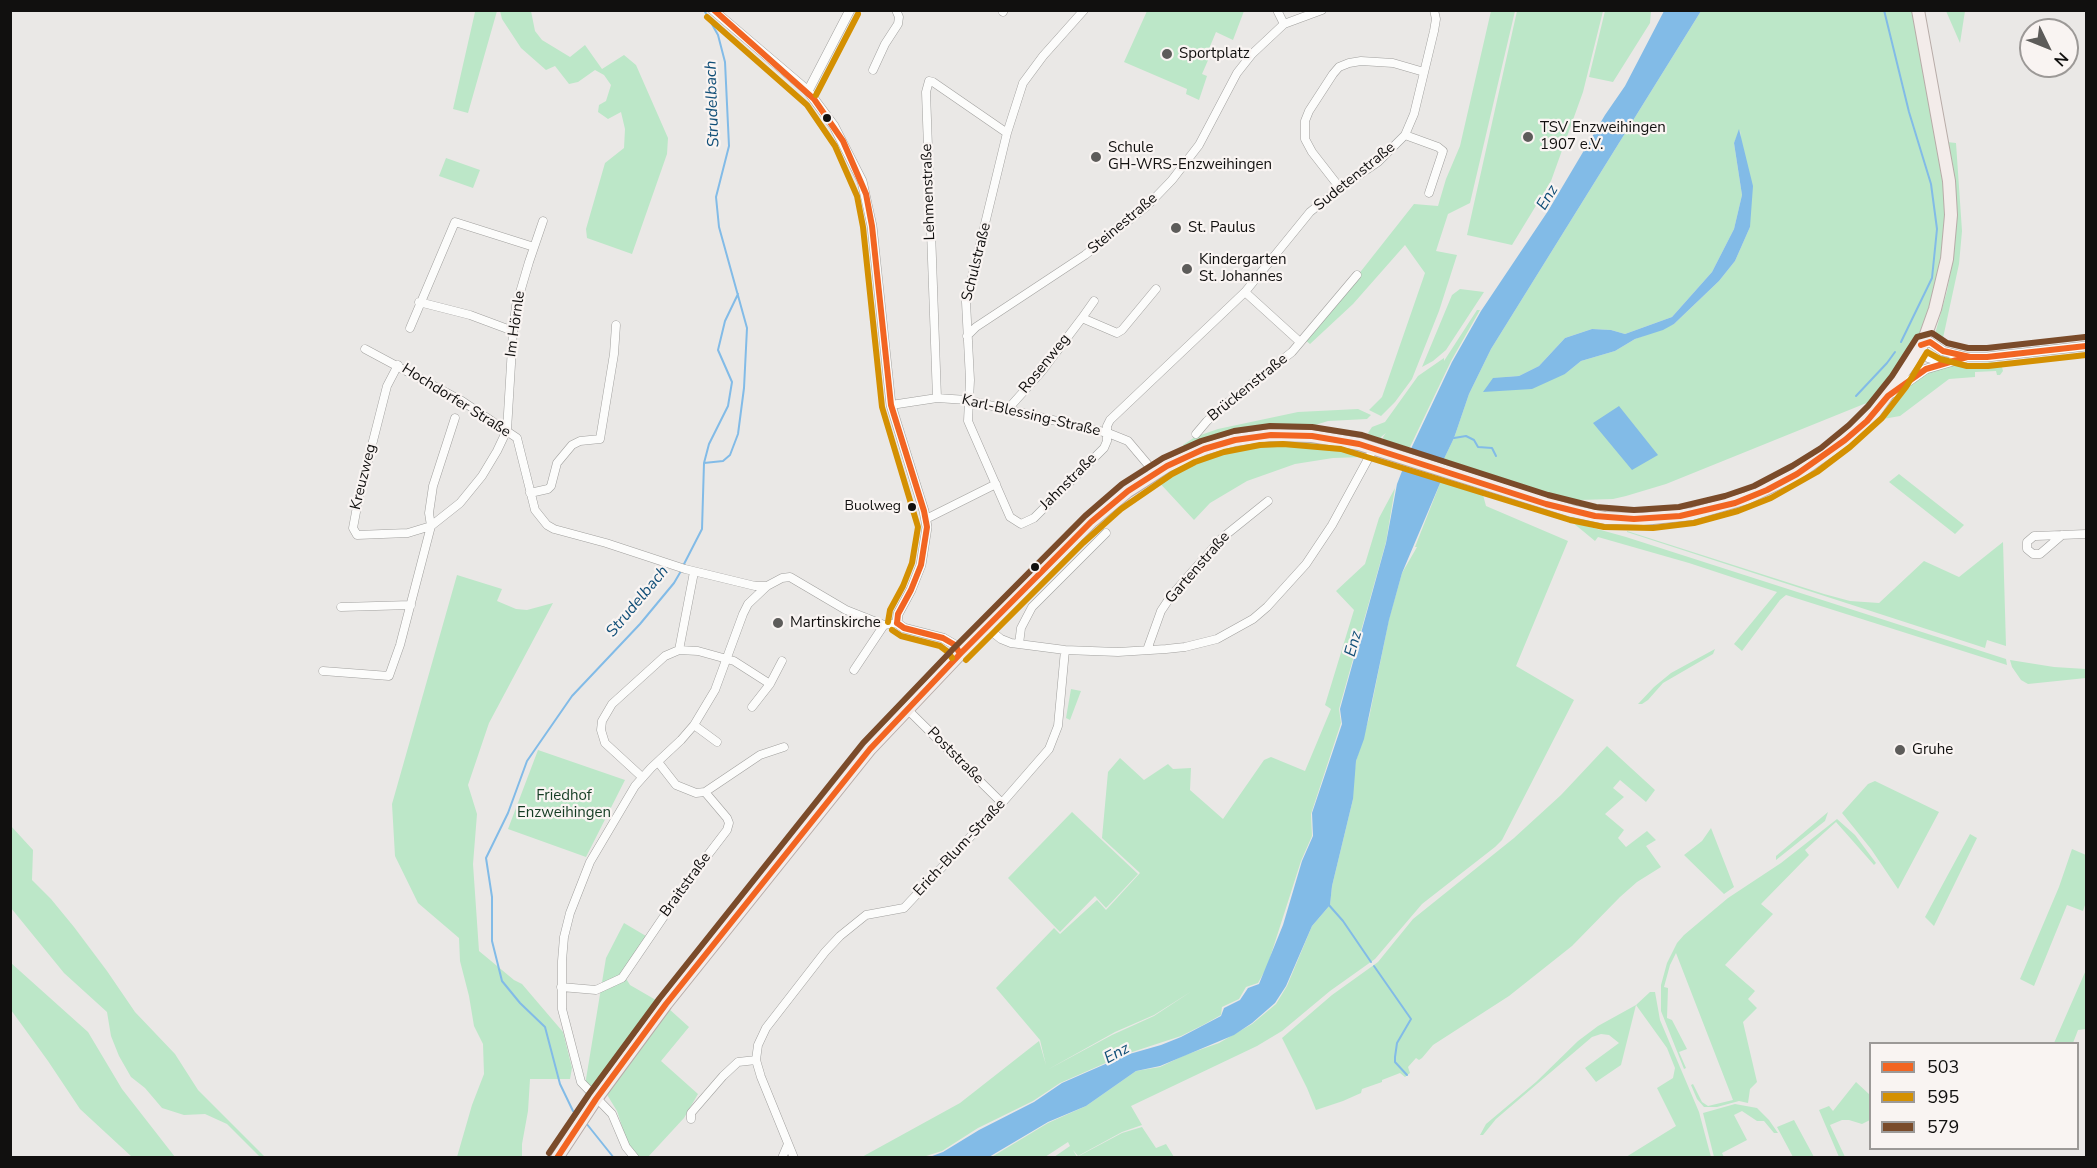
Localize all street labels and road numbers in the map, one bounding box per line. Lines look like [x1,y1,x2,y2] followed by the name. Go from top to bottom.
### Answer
[1311,139,1399,215] street label: Sudetenstraße
[918,143,940,241] street label: Lehmenstraße
[1085,190,1161,258] street label: Steinestraße
[959,221,995,303] street label: Schulstraße
[502,290,530,358] street label: Im Hörnle
[1016,331,1074,397] street label: Rosenweg
[1204,350,1292,426] street label: Brückenstraße
[398,360,514,442] street label: Hochdorfer Straße
[960,391,1102,441] street label: Karl-Blessing-Straße
[347,442,381,512] street label: Kreuzweg
[1037,450,1101,514] street label: Jahnstraße
[1162,528,1234,608] street label: Gartenstraße
[923,724,987,788] street label: Poststraße
[910,796,1010,900] street label: Erich-Blum-Straße
[657,849,715,921] street label: Braitstraße

